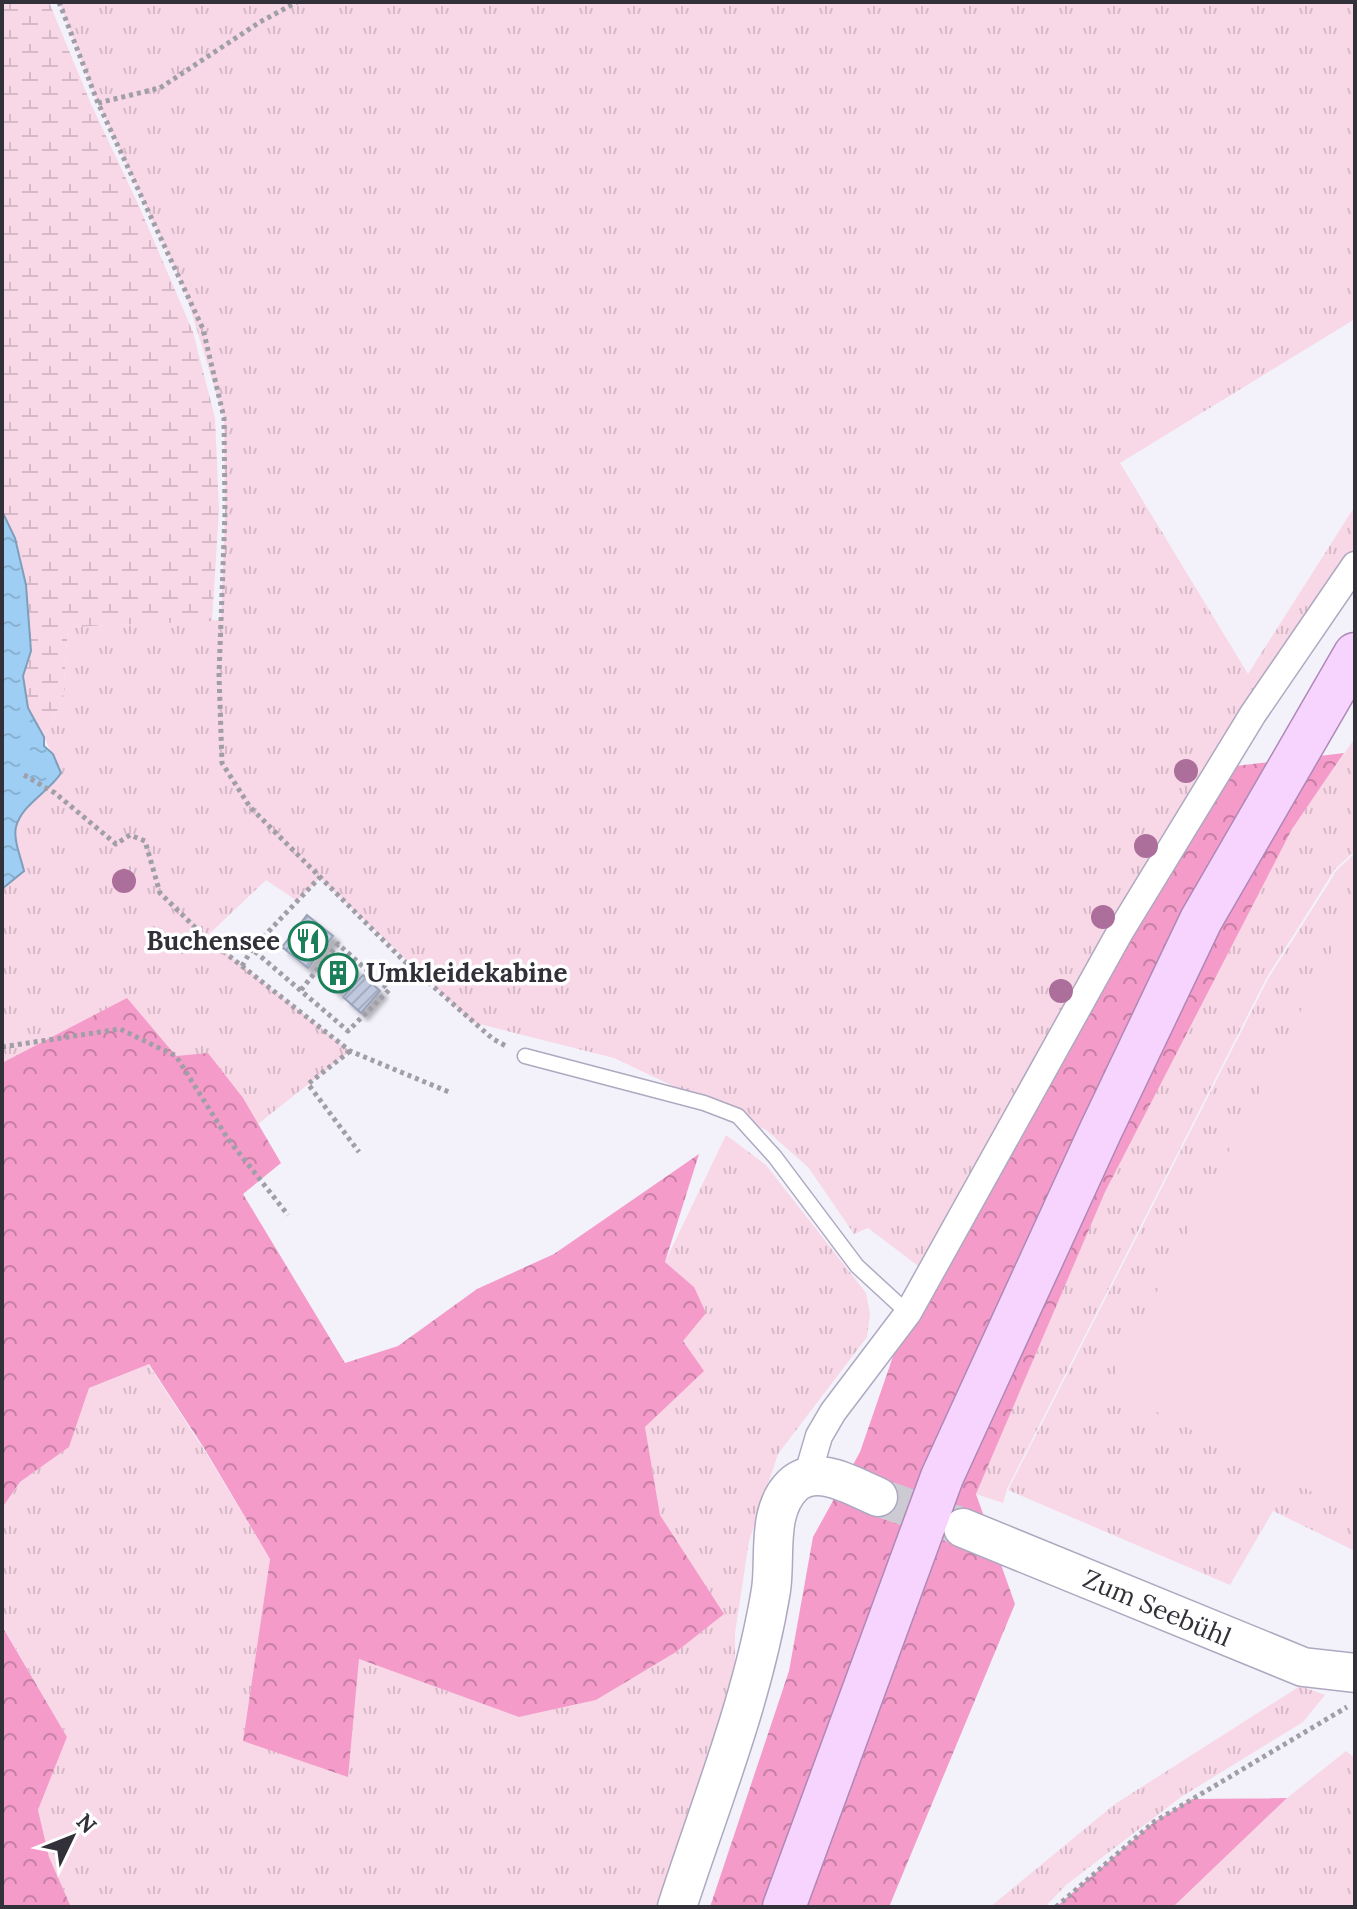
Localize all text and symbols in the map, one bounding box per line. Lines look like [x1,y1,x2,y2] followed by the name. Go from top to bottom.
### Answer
[287,920,329,962] restaurant icon: Buchensee
[146,924,280,957] place label: Buchensee
[317,952,359,994] building icon: Umkleidekabine
[366,956,567,989] place label: Umkleidekabine
[1078,1562,1236,1654] street label: Zum Seebühl
[32,1797,112,1877] north arrow
[71,1808,103,1839] text: N

